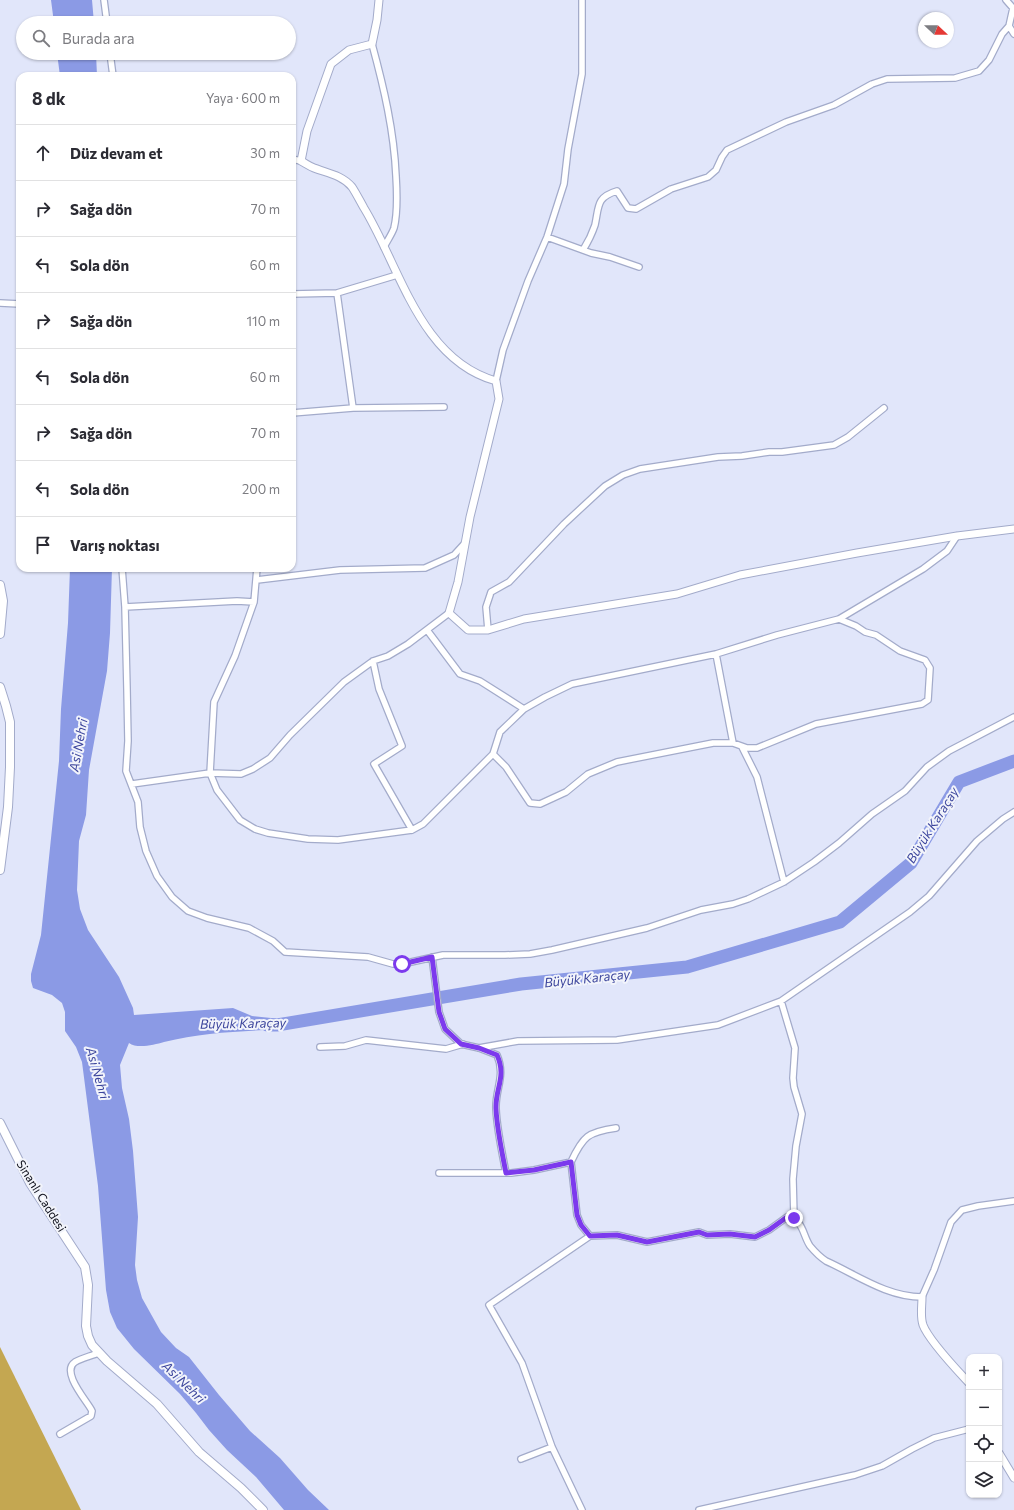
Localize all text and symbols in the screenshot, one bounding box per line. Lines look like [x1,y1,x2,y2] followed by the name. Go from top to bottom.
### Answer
[918,12,954,48] north arrow
[16,16,296,60] search box
[30,27,52,49] icon: search
[62,29,135,47] text: Burada ara
[32,88,65,109] text: 8 dk
[206,90,280,106] text: Yaya · 600 m
[32,142,54,164] icon: ahead
[70,144,163,162] text: Düz devam et
[250,145,280,161] text: 30 m
[32,198,54,220] icon: right
[70,200,132,218] text: Sağa dön
[251,201,280,217] text: 70 m
[32,254,54,276] icon: left
[70,256,129,274] text: Sola dön
[250,257,280,273] text: 60 m
[32,310,54,332] icon: right
[70,312,132,330] text: Sağa dön
[247,313,280,329] text: 110 m
[32,366,54,388] icon: left
[70,368,129,386] text: Sola dön
[250,369,280,385] text: 60 m
[32,422,54,444] icon: right
[70,424,132,442] text: Sağa dön
[251,425,280,441] text: 70 m
[32,478,54,500] icon: left
[70,480,129,498] text: Sola dön
[242,481,280,497] text: 200 m
[32,534,54,556] icon: arrive
[70,536,160,554] text: Varış noktası
[65,717,91,774] water label: Asi Nehri
[902,783,962,866] water label: Büyük Karaçay
[393,955,411,973] route start
[543,965,632,990] water label: Büyük Karaçay
[200,1014,288,1032] water label: Büyük Karaçay
[83,1044,113,1101] water label: Asi Nehri
[14,1157,69,1234] street label: Sinanlı Caddesi
[785,1209,803,1227] route end
[966,1354,1002,1498] map controls
[966,1354,1002,1390] button: +
[159,1357,209,1407] water label: Asi Nehri
[966,1390,1002,1426] button: −
[966,1426,1002,1462] button: locate
[966,1462,1002,1498] button: layers

